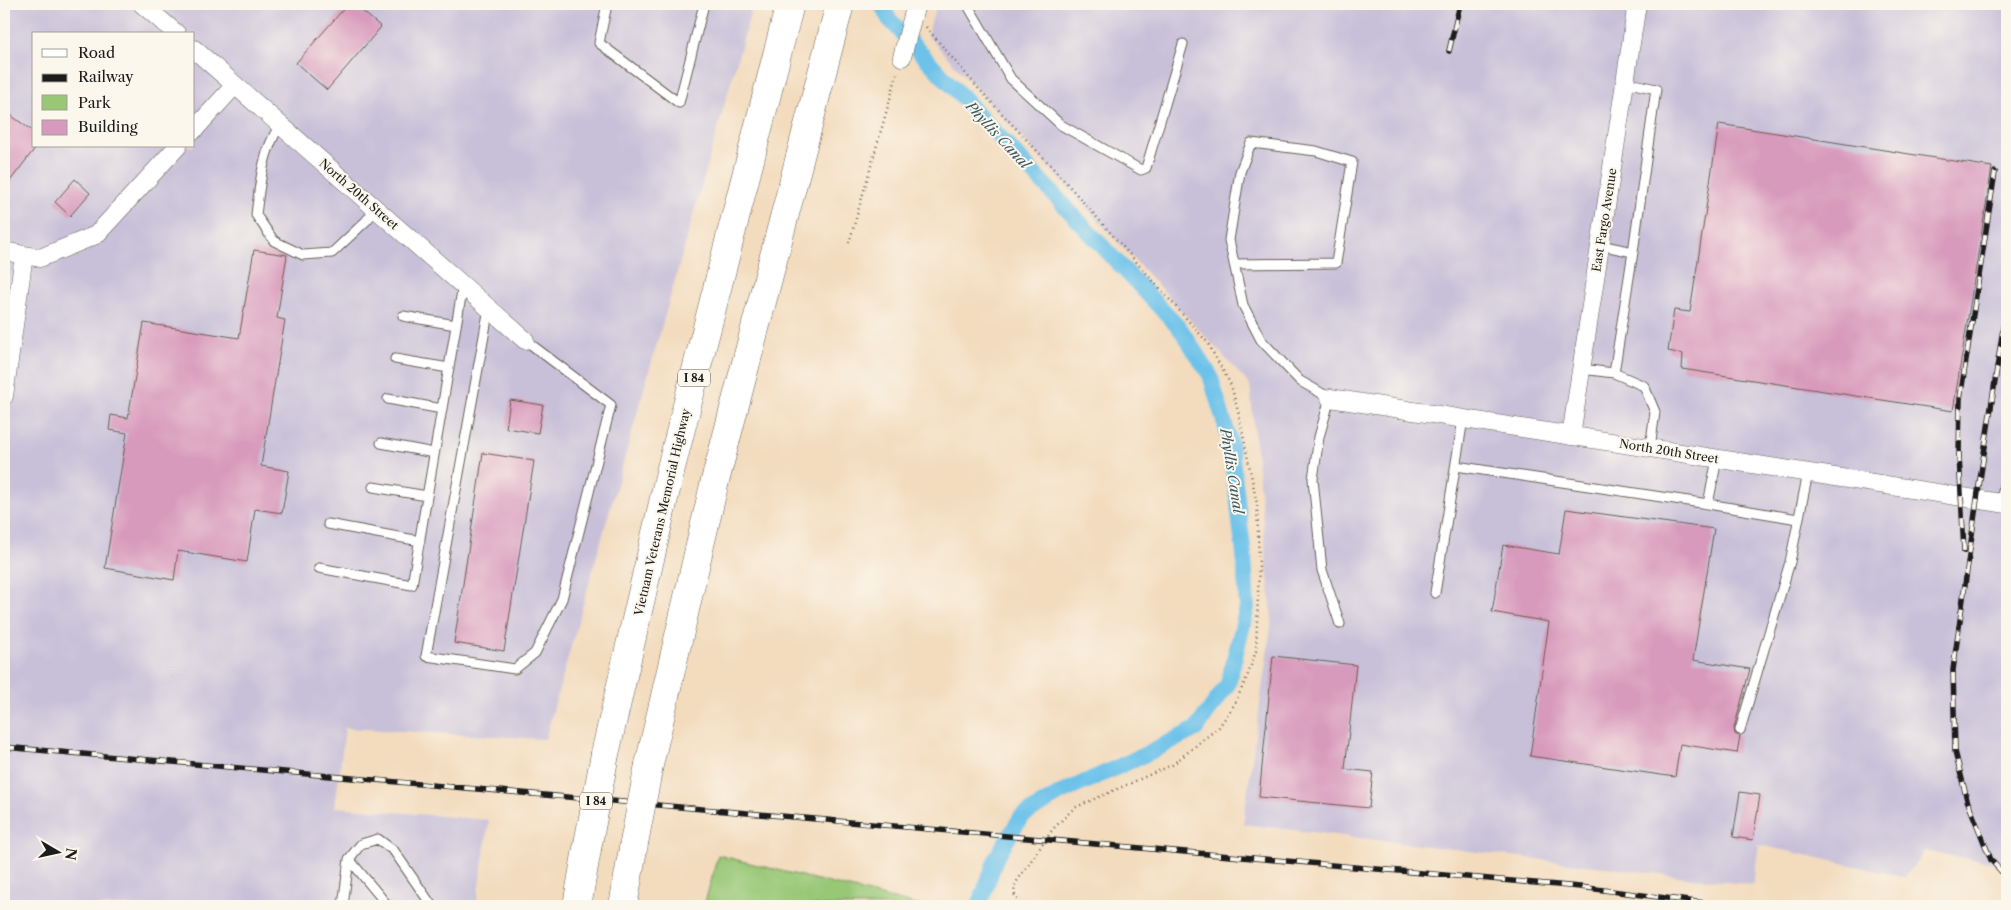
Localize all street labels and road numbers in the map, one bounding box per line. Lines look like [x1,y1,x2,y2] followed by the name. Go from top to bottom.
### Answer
[316,155,402,233] street label: North 20th Street
[1588,167,1620,273] street label: East Fargo Avenue
[678,369,710,386] road number: I 84
[631,407,693,618] street label: Vietnam Veterans Memorial Highway
[1618,436,1721,466] street label: North 20th Street
[580,792,612,809] road number: I 84

